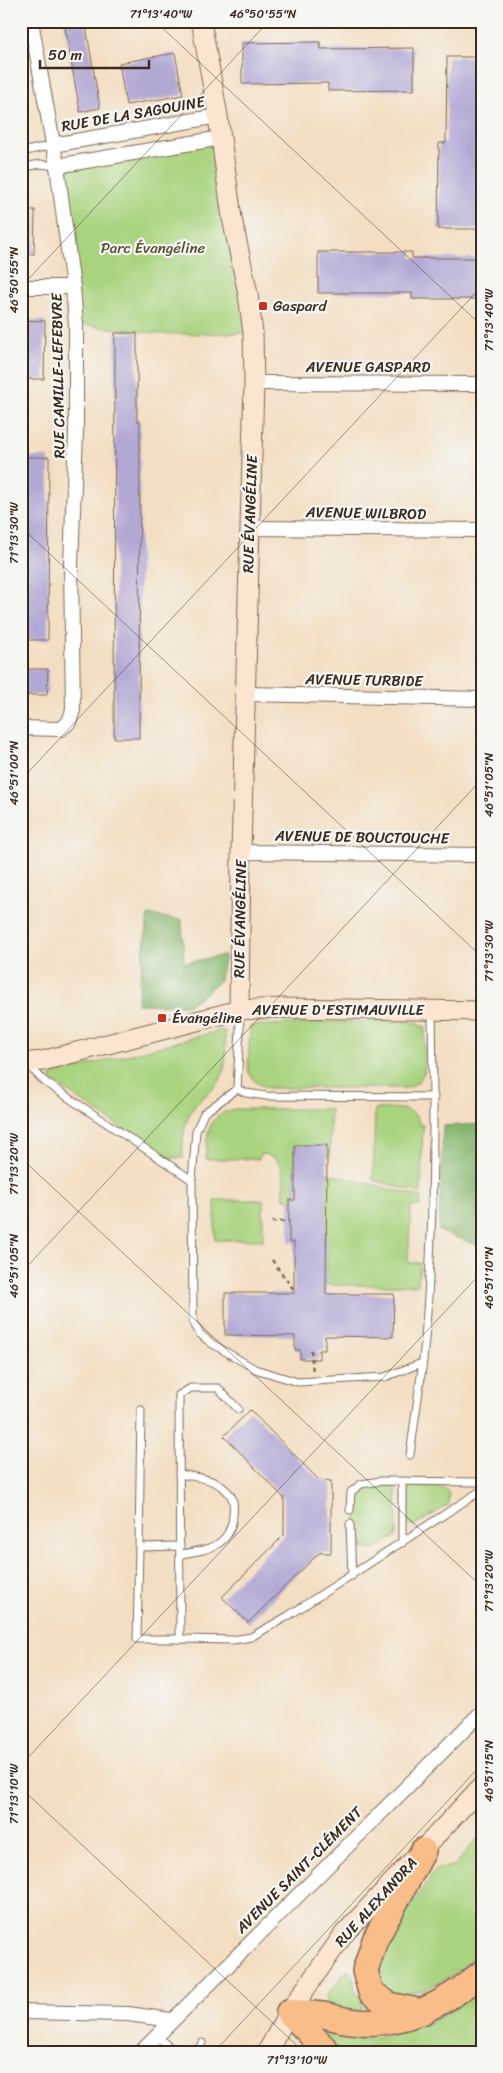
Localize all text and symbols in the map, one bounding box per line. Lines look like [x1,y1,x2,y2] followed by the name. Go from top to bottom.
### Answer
[130,3,193,25] text: 71°13'40"W
[230,3,297,25] text: 46°50'55"N
[40,38,149,70] scale bar
[48,42,83,68] text: 50 m
[59,88,208,139] street label: RUE DE LA SAGOUINE
[101,235,206,261] park label: Parc Évangéline
[3,246,25,313] text: 46°50'55"N
[478,288,500,351] text: 71°13'40"W
[44,291,72,459] street label: RUE CAMILLE-LEFEBVRE
[273,293,327,319] place label: Gaspard
[257,300,269,312] marker: Gaspard
[305,354,430,380] street label: AVENUE GASPARD
[235,453,265,574] street label: RUE ÉVANGÉLINE
[305,499,426,527] street label: AVENUE WILBROD
[3,501,25,564] text: 71°13'30"W
[304,666,425,694] street label: AVENUE TURBIDE
[3,740,25,805] text: 46°51'00"N
[478,752,500,817] text: 46°51'05"N
[274,822,451,852] street label: AVENUE DE BOUCTOUCHE
[226,858,254,978] street label: RUE ÉVANGÉLINE
[478,919,500,982] text: 71°13'30"W
[251,997,426,1023] street label: AVENUE D'ESTIMAUVILLE
[172,1005,242,1031] place label: Évangéline
[156,1012,168,1024] marker: Évangéline
[3,1132,25,1195] text: 71°13'20"W
[3,1233,25,1298] text: 46°51'05"N
[478,1246,500,1309] text: 46°51'10"N
[478,1549,500,1612] text: 71°13'20"W
[478,1739,500,1802] text: 46°51'15"N
[3,1763,25,1824] text: 71°13'10"W
[229,1799,370,1940] street label: AVENUE SAINT-CLÉMENT
[328,1851,424,1953] street label: RUE ALEXANDRA
[267,2049,328,2071] text: 71°13'10"W

